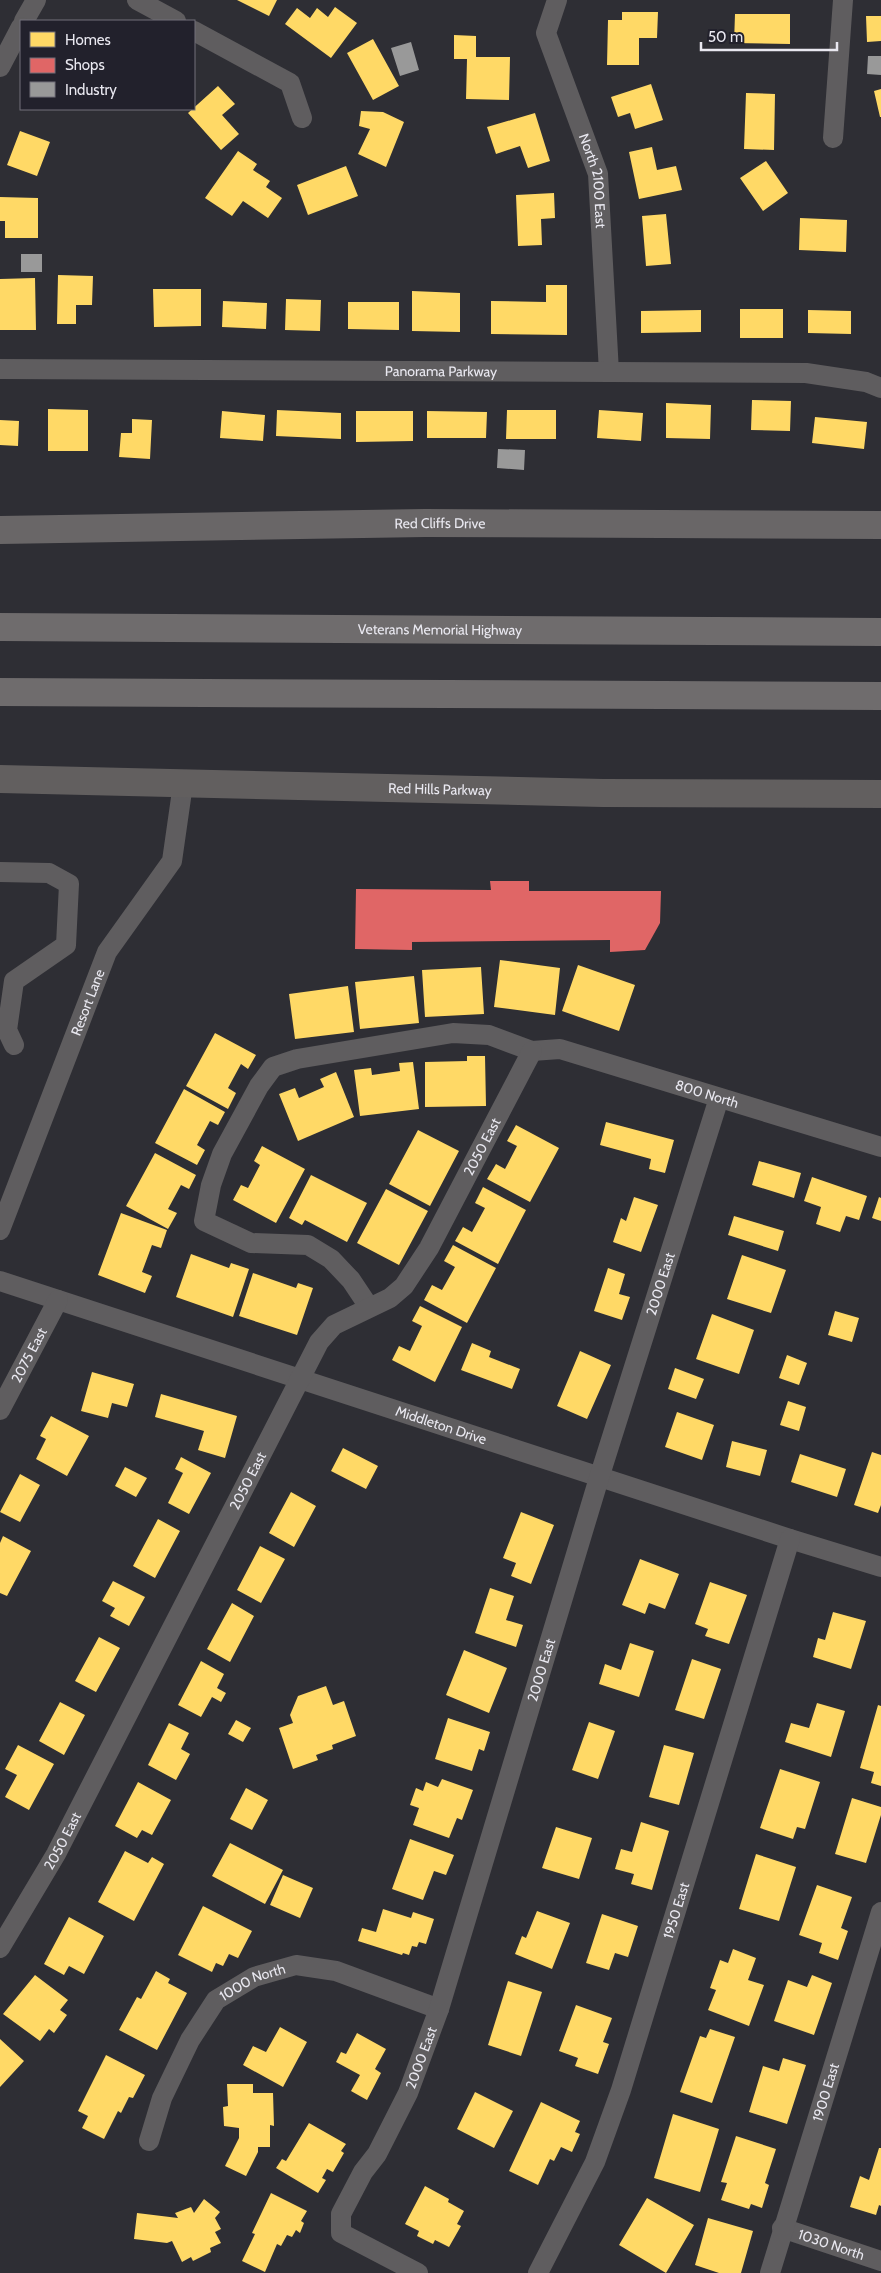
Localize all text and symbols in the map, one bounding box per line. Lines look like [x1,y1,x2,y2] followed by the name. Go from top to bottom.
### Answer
[20,20,195,110] legend
[701,20,837,52] scale bar
[708,28,743,46] text: 50 m
[65,31,111,49] text: Homes
[65,56,105,74] text: Shops
[65,81,117,99] text: Industry
[575,131,610,229] street label: North 2100 East
[385,362,497,380] street label: Panorama Parkway
[394,514,485,533] street label: Red Cliffs Drive
[358,620,522,639] street label: Veterans Memorial Highway
[388,779,492,799] street label: Red Hills Parkway
[67,966,109,1038] street label: Resort Lane
[673,1076,741,1112] street label: 800 North
[459,1115,505,1179] street label: 2050 East
[642,1250,679,1318] street label: 2000 East
[7,1324,51,1386] street label: 2075 East
[393,1402,489,1448] street label: Middleton Drive
[225,1449,270,1513] street label: 2050 East
[523,1636,559,1704] street label: 2000 East
[40,1809,85,1873] street label: 2050 East
[659,1880,693,1941] street label: 1950 East
[216,1960,287,2005] street label: 1000 North
[401,2024,441,2091] street label: 2000 East
[808,2061,843,2124] street label: 1900 East
[796,2225,867,2264] street label: 1030 North

